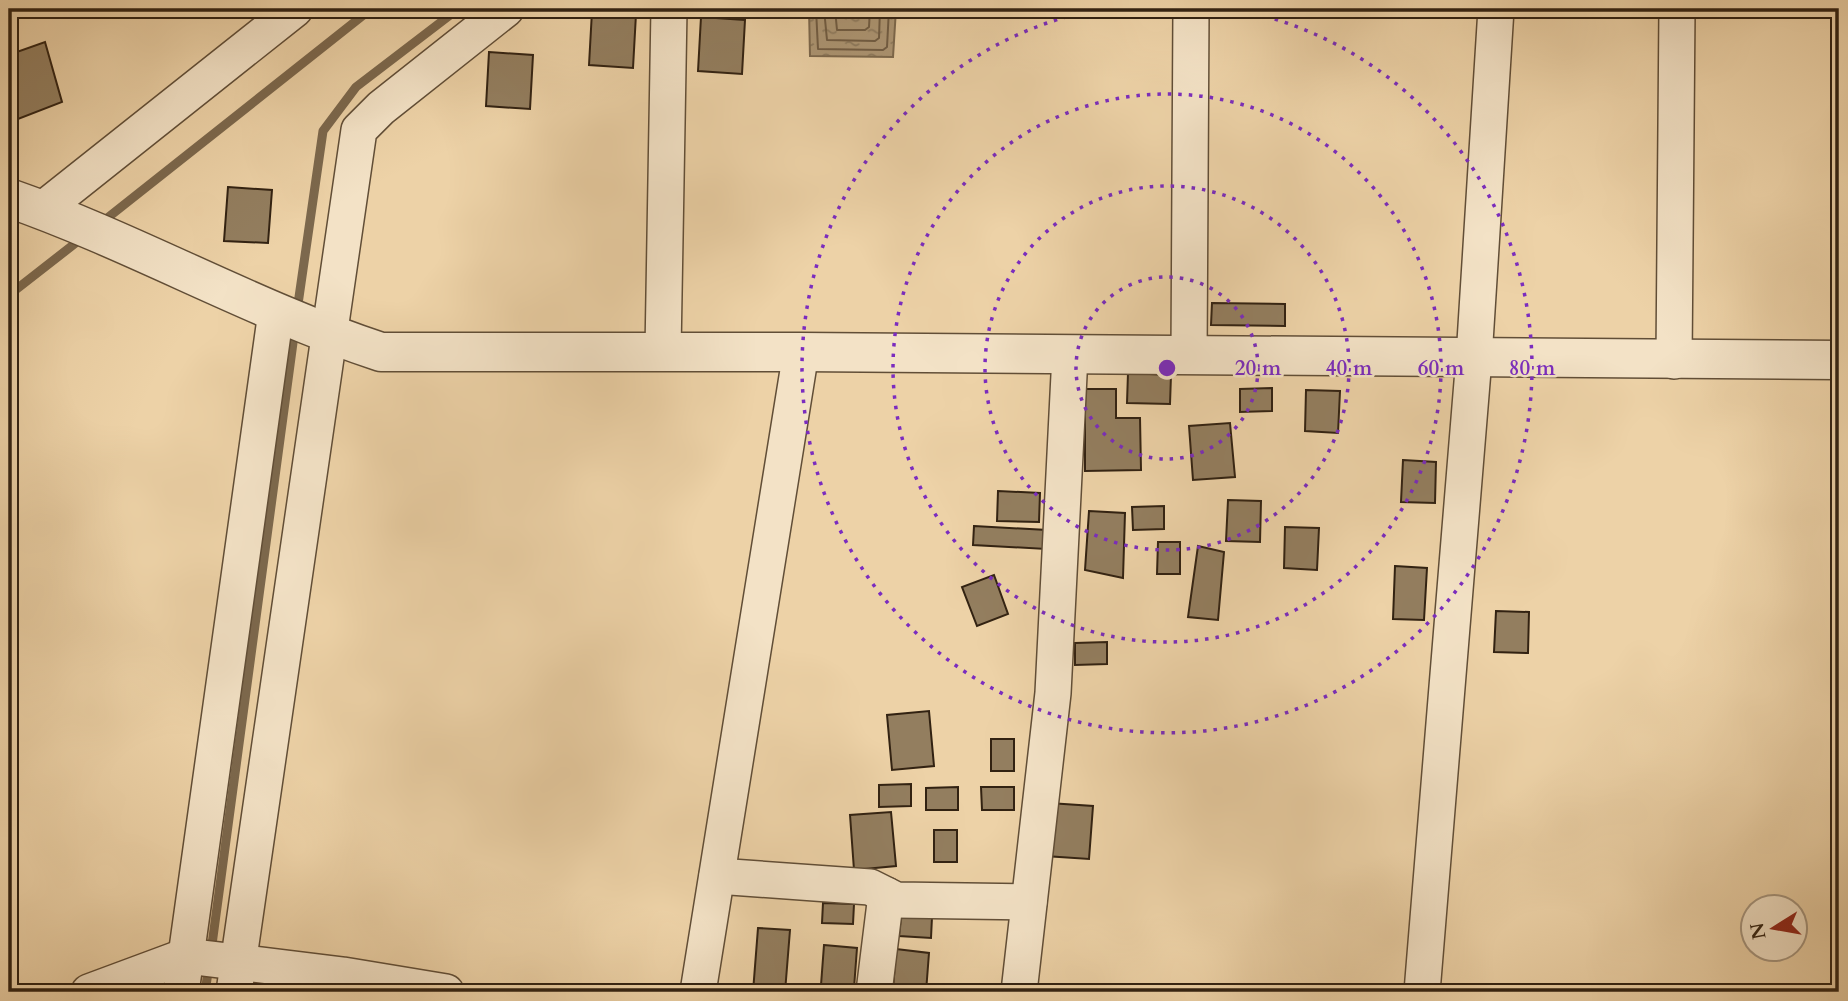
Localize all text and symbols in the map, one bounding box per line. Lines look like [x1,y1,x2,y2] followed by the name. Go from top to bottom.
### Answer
[1235,354,1282,383] text: 20 m
[1326,354,1373,383] text: 40 m
[1418,354,1465,383] text: 60 m
[1509,354,1556,383] text: 80 m
[1155,356,1179,380] centre of rings
[1740,892,1810,962] north arrow
[1744,920,1773,942] text: N

